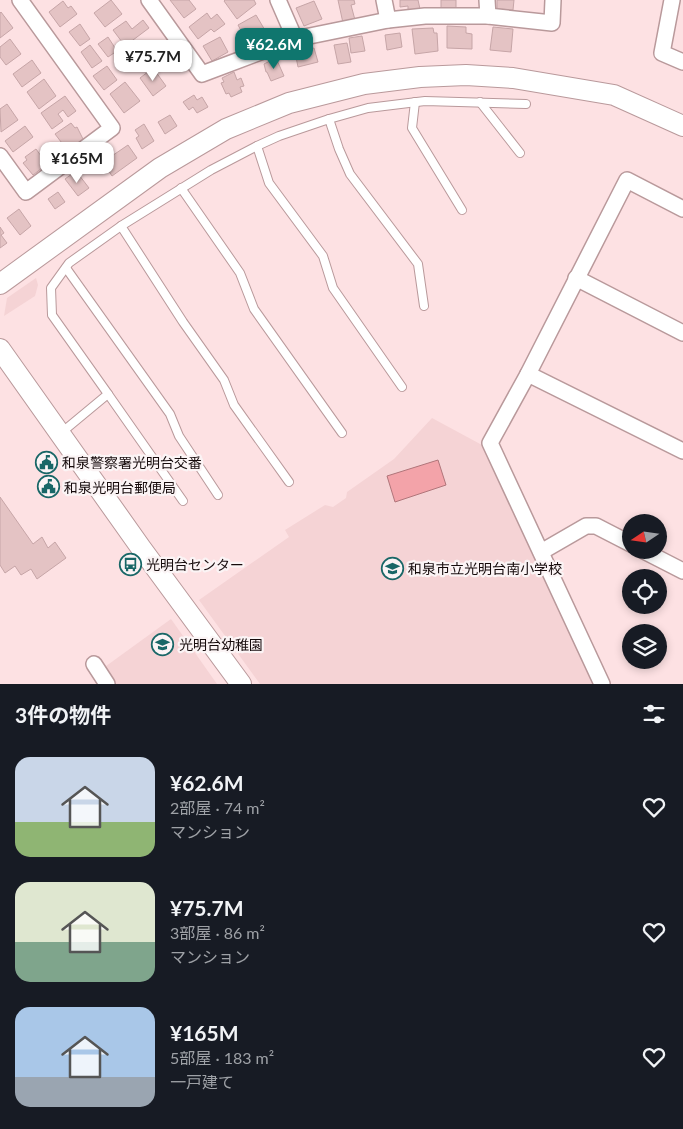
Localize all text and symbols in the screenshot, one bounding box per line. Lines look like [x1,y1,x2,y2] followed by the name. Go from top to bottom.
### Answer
[233,28,315,70] pin: ¥62.6M
[246,34,302,53] text: ¥62.6M
[112,39,194,82] pin: ¥75.7M
[125,46,181,65] text: ¥75.7M
[42,142,112,184] pin: ¥165M
[51,148,103,167] text: ¥165M
[34,450,58,474] public building icon: 和泉警察署光明台交番
[62,454,202,471] place label: 和泉警察署光明台交番
[36,475,60,499] public building icon: 和泉光明台郵便局
[64,479,176,496] place label: 和泉光明台郵便局
[622,514,668,559] north arrow
[622,514,667,669] map controls
[118,552,142,576] bus stop icon: 光明台センター
[146,556,244,573] place label: 光明台センター
[380,556,404,580] school or university icon: 和泉市立光明台南小学校
[408,560,562,577] place label: 和泉市立光明台南小学校
[622,569,667,614] button: locate
[622,624,667,669] button: layers
[151,632,175,656] school or university icon: 光明台幼稚園
[179,636,263,653] place label: 光明台幼稚園
[640,700,668,728] icon: filters
[15,702,111,727] text: 3件の物件
[170,770,244,795] text: ¥62.6M
[55,777,115,837] icon: home
[640,793,668,821] icon: heart
[170,798,265,817] text: 2部屋 · 74 m²
[170,822,250,841] text: マンション
[170,895,244,920] text: ¥75.7M
[55,902,115,962] icon: home
[640,918,668,946] icon: heart
[170,923,265,942] text: 3部屋 · 86 m²
[170,947,250,966] text: マンション
[170,1020,239,1045] text: ¥165M
[55,1027,115,1087] icon: home
[640,1043,668,1071] icon: heart
[170,1048,274,1067] text: 5部屋 · 183 m²
[170,1072,234,1091] text: 一戸建て

